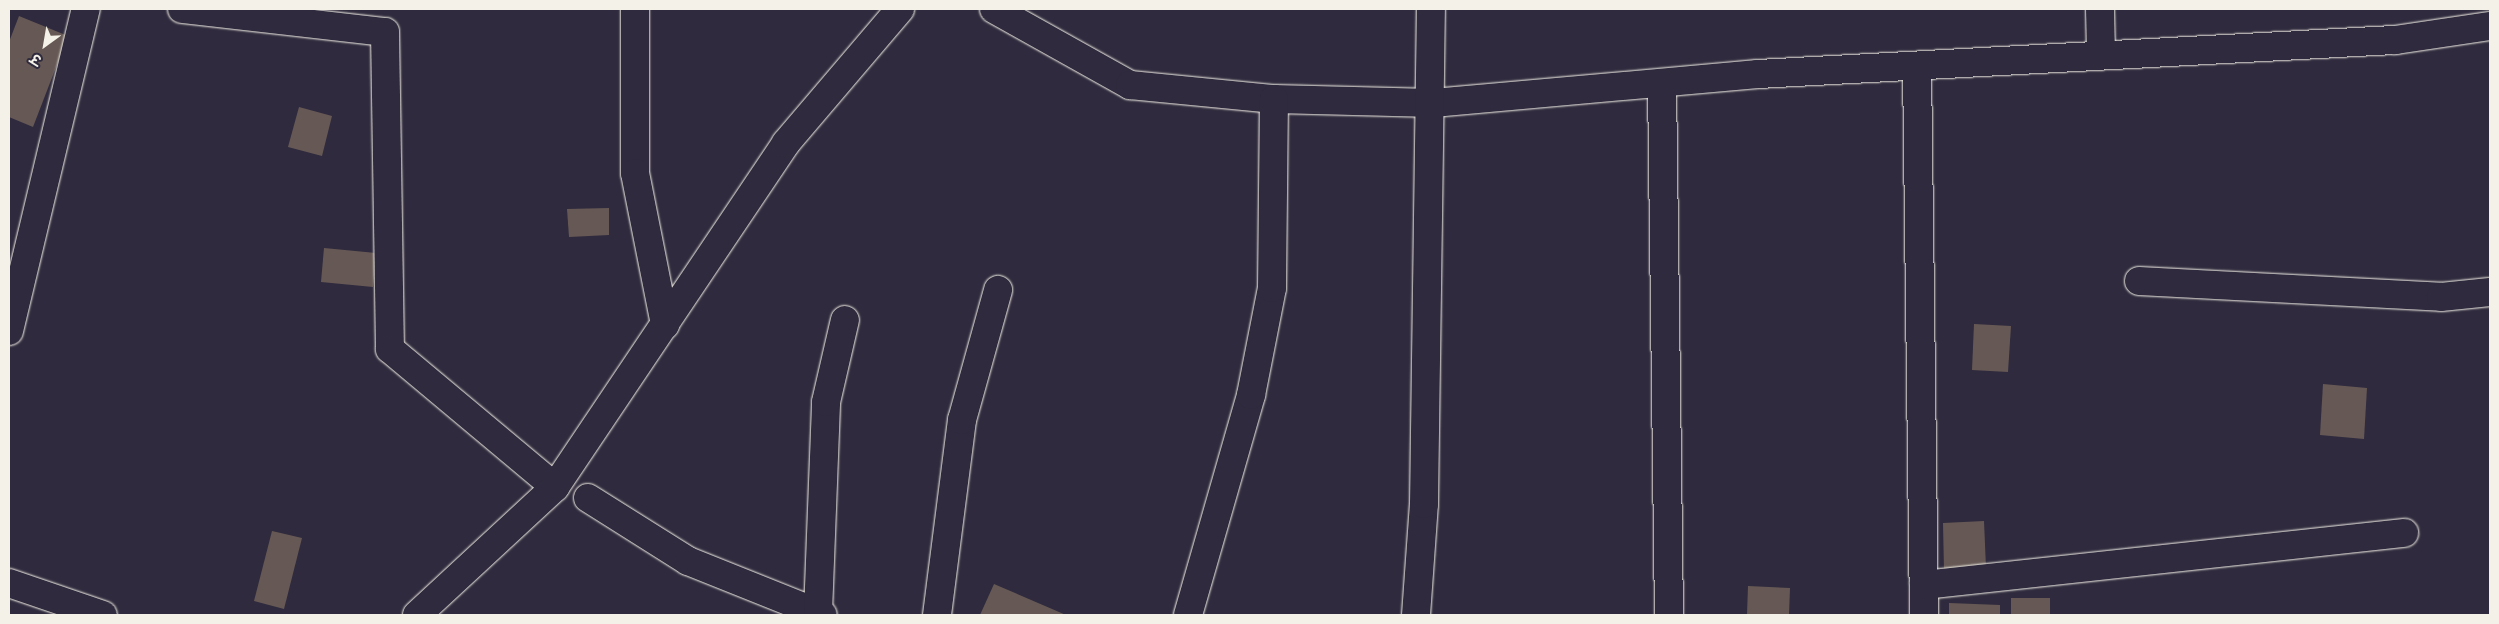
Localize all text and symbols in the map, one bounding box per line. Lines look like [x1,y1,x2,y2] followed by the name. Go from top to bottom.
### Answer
[20,20,70,70] north arrow
[27,47,46,70] text: उ

